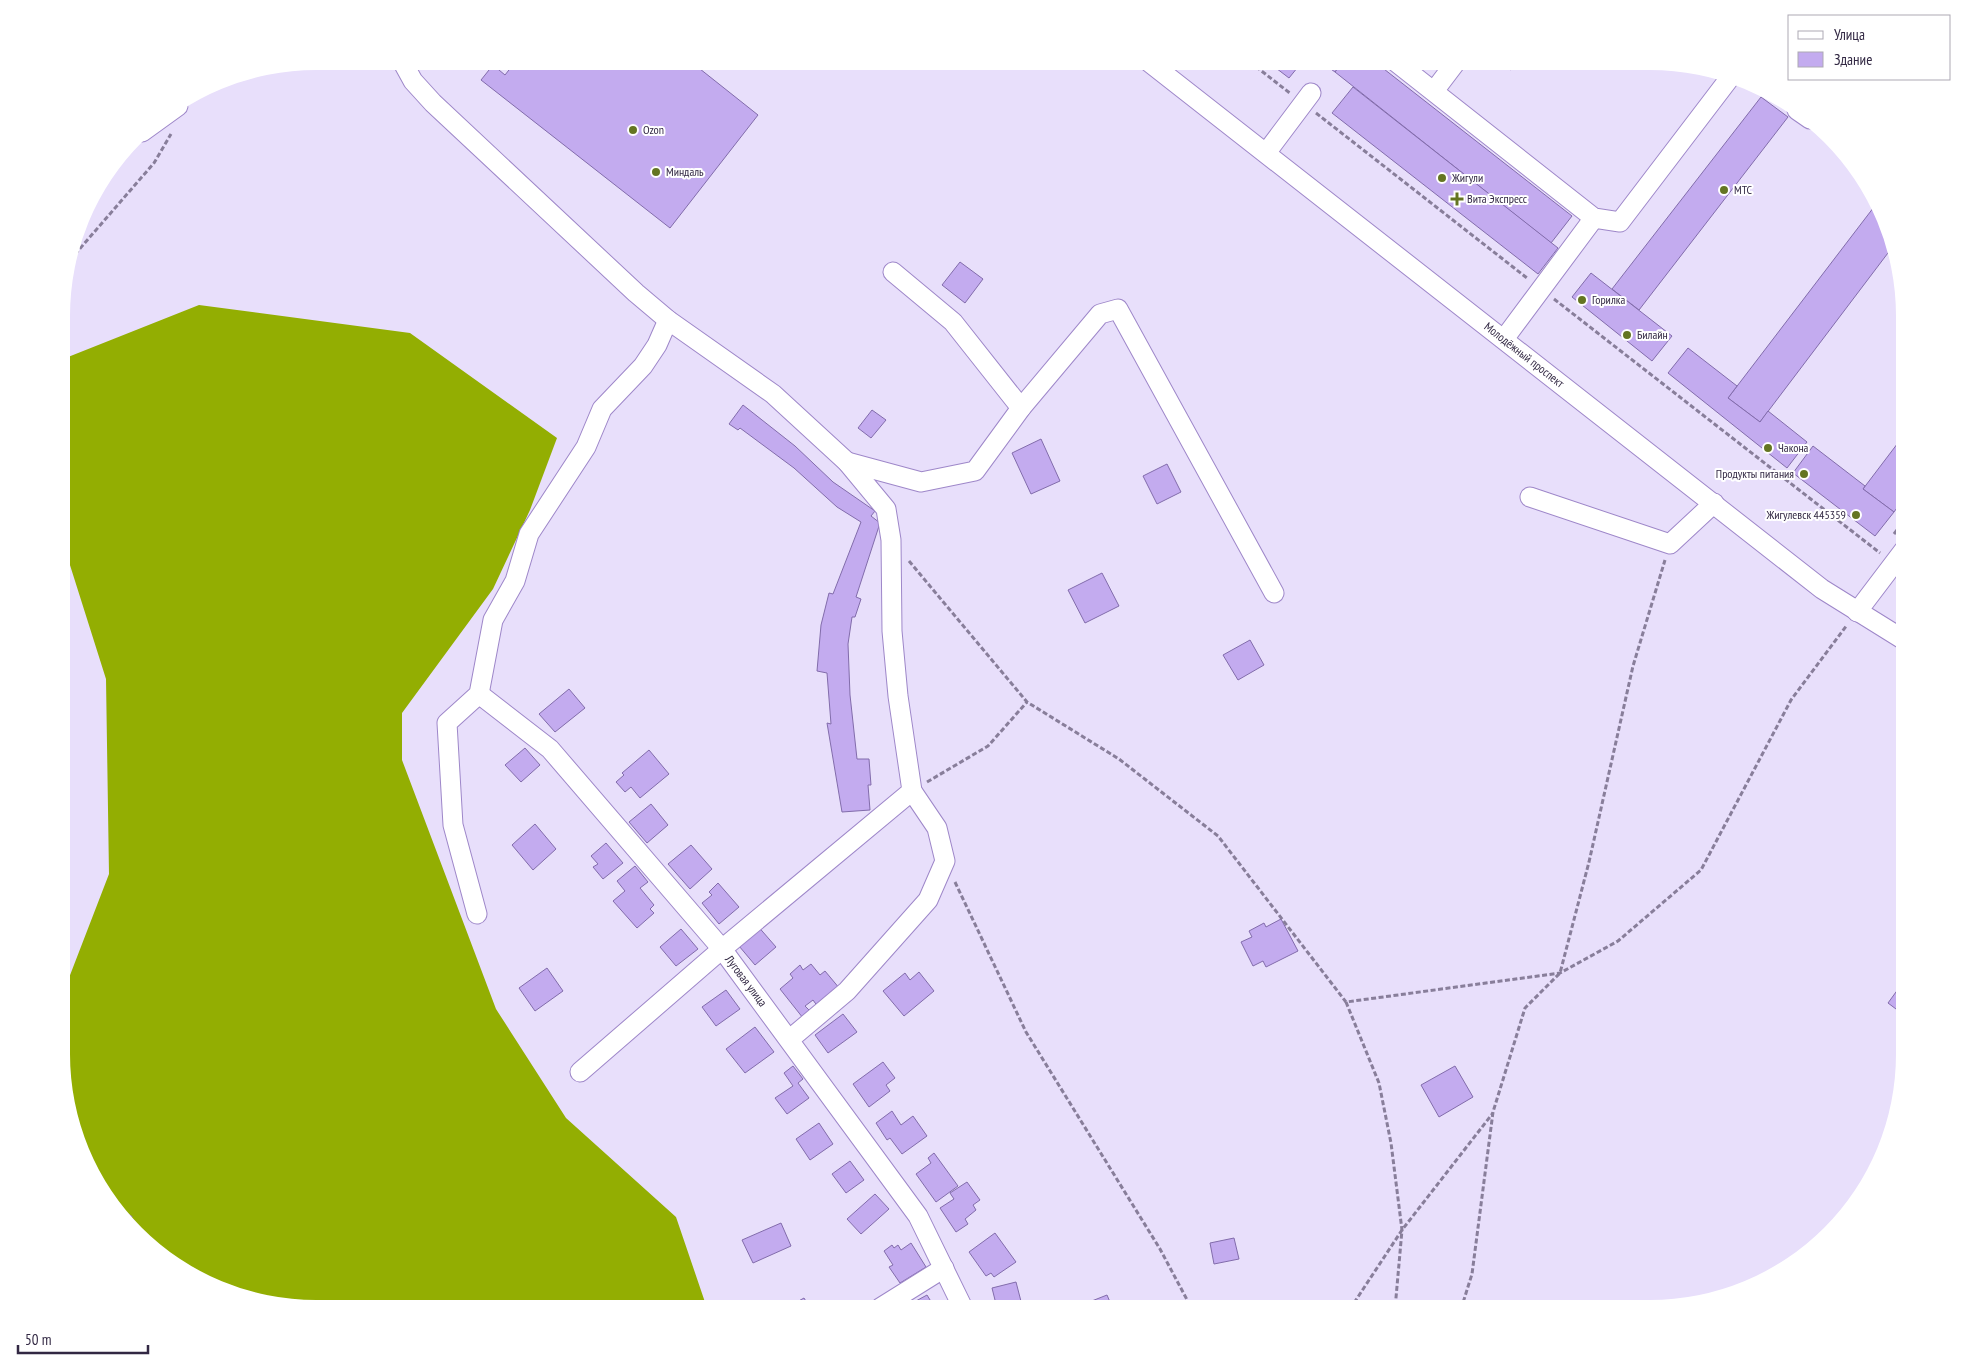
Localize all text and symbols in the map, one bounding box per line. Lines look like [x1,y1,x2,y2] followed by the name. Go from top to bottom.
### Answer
[1788,15,1951,80] legend
[1834,25,1865,44] text: Улица
[1834,50,1872,69] text: Здание
[643,122,664,137] place label: Ozon
[627,124,639,136] marker: Ozon
[666,164,704,179] place label: Миндаль
[650,166,662,178] marker: Миндаль
[1451,170,1483,185] place label: Жигули
[1436,172,1448,184] marker: Жигули
[1734,182,1753,197] place label: МТС
[1718,184,1730,196] marker: МТС
[1467,191,1528,206] place label: Вита Экспресс
[1451,193,1463,205] marker: Вита Экспресс
[1592,292,1625,307] place label: Горилка
[1576,294,1588,306] marker: Горилка
[1481,319,1567,391] street label: Молодёжный проспект
[1637,327,1668,342] place label: Билайн
[1621,329,1633,341] marker: Билайн
[1778,440,1809,455] place label: Чакона
[1762,442,1774,454] marker: Чакона
[1716,466,1794,481] place label: Продукты питания
[1798,468,1810,480] marker: Продукты питания
[1765,507,1846,522] place label: Жигулевск 445359
[1850,509,1862,521] marker: Жигулевск 445359
[722,951,771,1010] street label: Луговая улица
[18,1322,148,1354] scale bar
[25,1330,51,1349] text: 50 m

